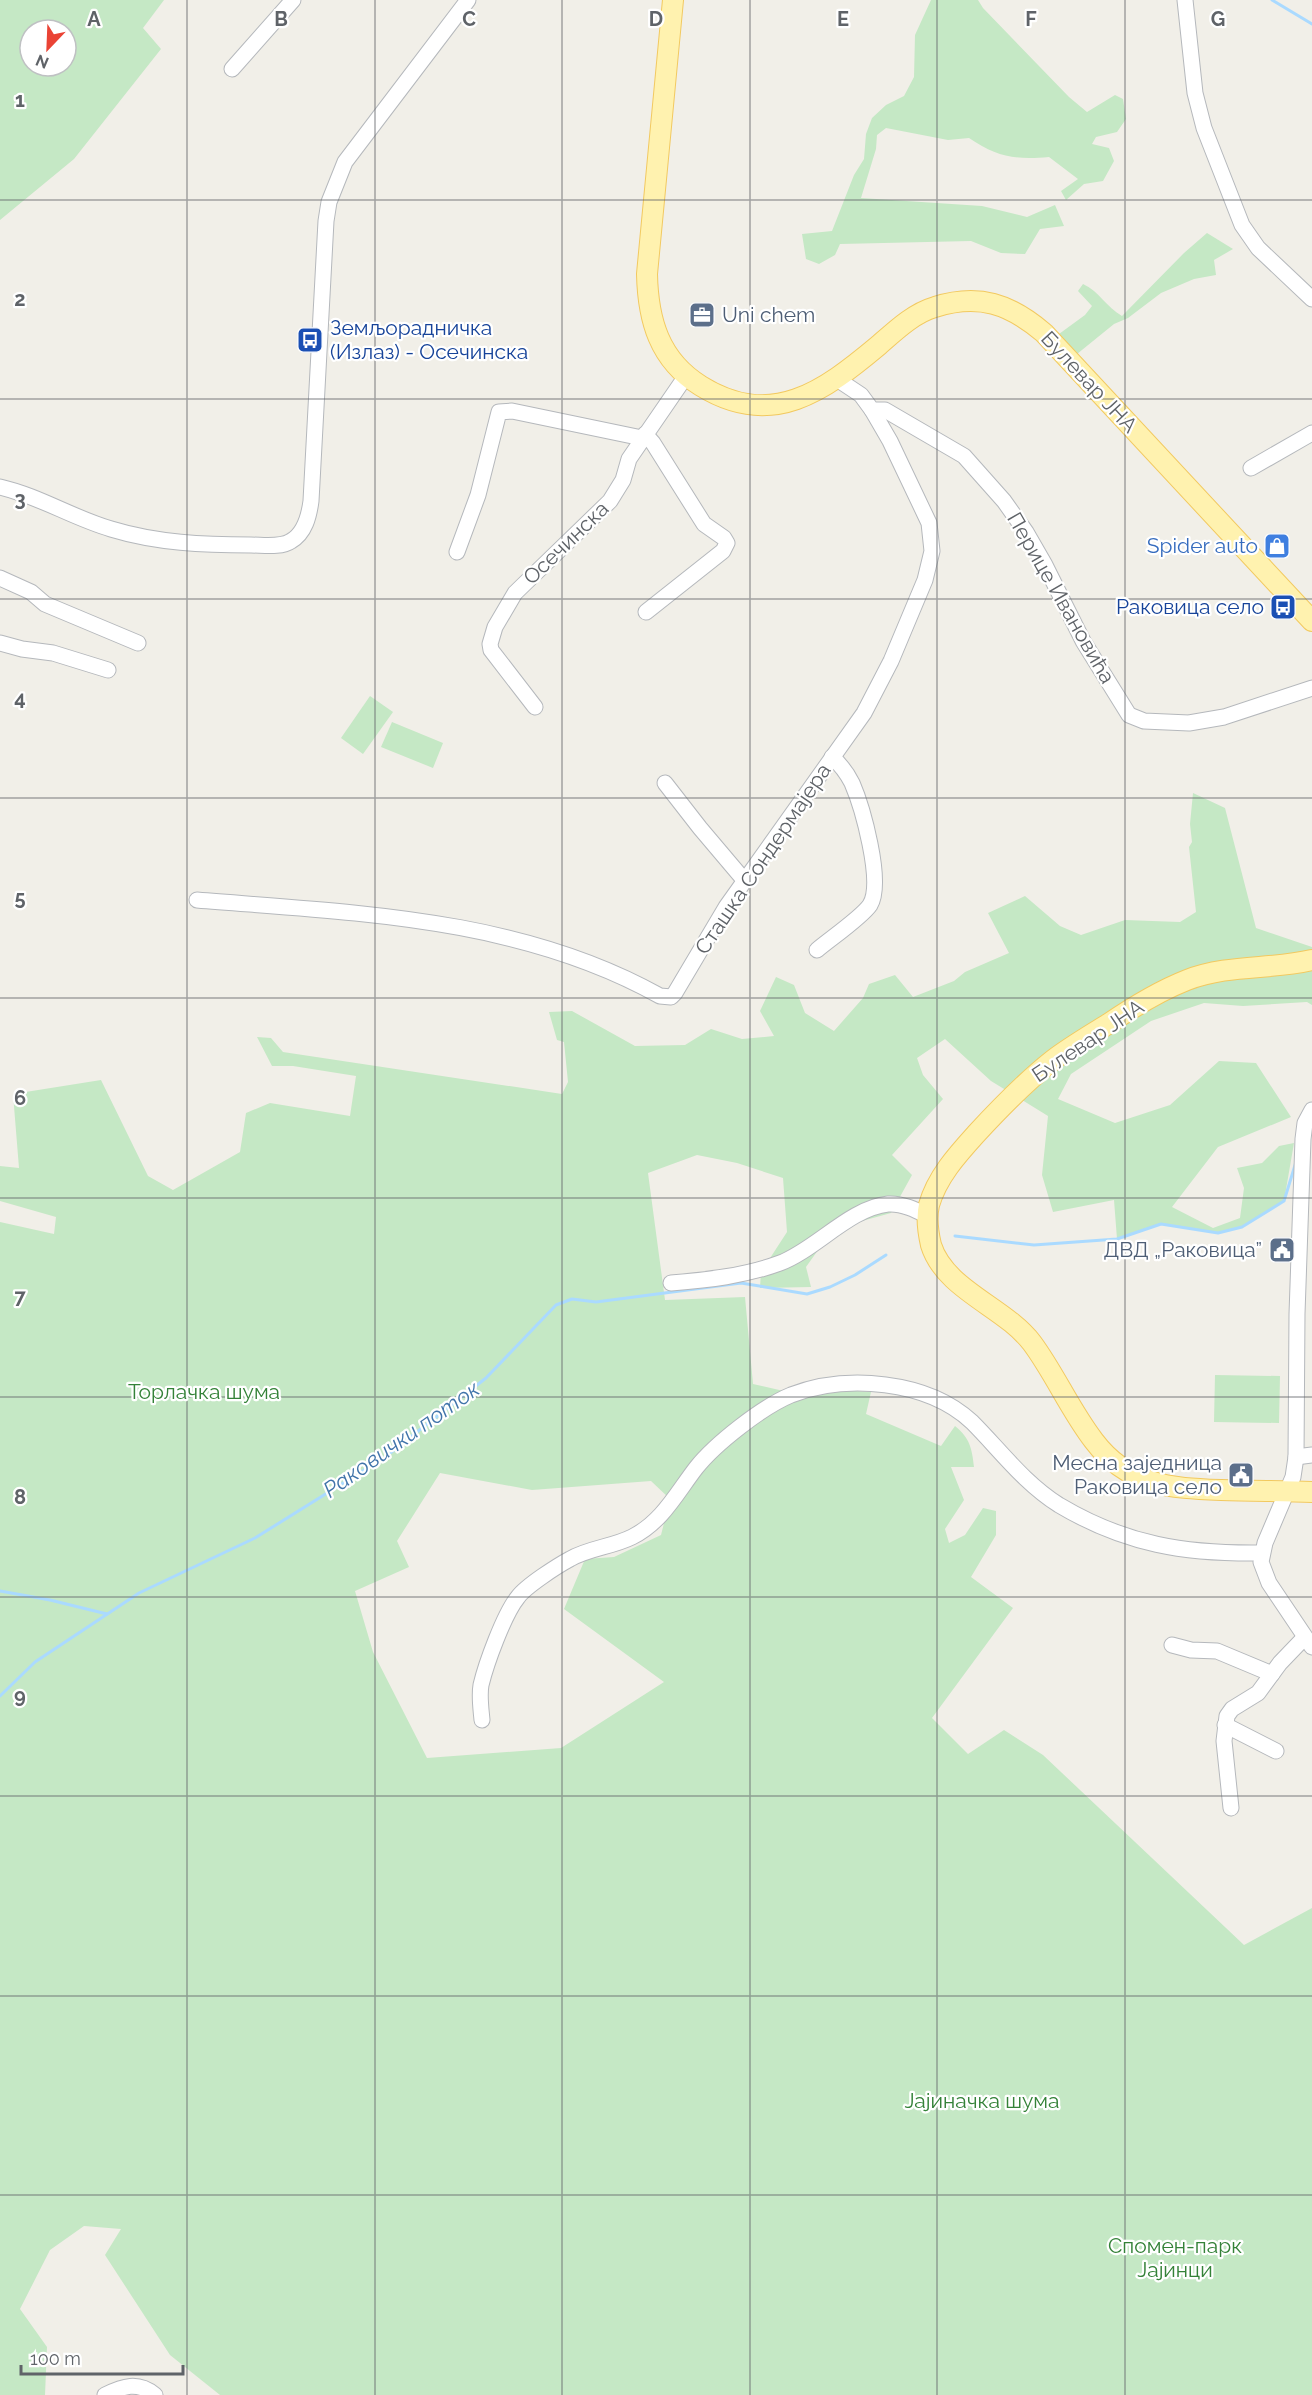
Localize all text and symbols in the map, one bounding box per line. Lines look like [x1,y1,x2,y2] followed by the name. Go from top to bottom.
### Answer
[87,7,101,31] text: A
[274,7,288,31] text: B
[462,7,476,31] text: C
[649,7,663,31] text: D
[837,7,849,31] text: E
[1025,7,1037,31] text: F
[1211,7,1225,31] text: G
[18,18,78,78] north arrow
[33,50,52,72] text: N
[15,88,25,112] text: 1
[14,287,26,311] text: 2
[687,300,717,330] office icon: Uni chem
[722,302,815,327] place label: Uni chem
[330,315,528,364] place label: Земљорадничка (Излаз) - Осечинска
[295,325,325,355] bus stop icon: Земљорадничка (Излаз) - Осечинска
[1036,326,1143,438] street label: Булевар ЈНА
[14,487,26,511] text: 3
[518,496,614,589] street label: Осечинска
[1002,508,1121,688] street label: Перице Ивановића
[1262,531,1292,561] shop icon: Spider auto
[1147,533,1258,558] place label: Spider auto
[1268,592,1298,622] bus stop icon: Раковица село
[1116,594,1264,619] place label: Раковица село
[14,686,26,710] text: 4
[689,759,836,959] street label: Сташка Сондермајера
[14,886,26,910] text: 5
[1027,994,1148,1087] street label: Булевар ЈНА
[14,1086,26,1110] text: 6
[1267,1235,1297,1265] public building icon: ДВД „Раковица”
[1103,1237,1262,1262] place label: ДВД „Раковица”
[14,1285,26,1309] text: 7
[318,1375,484,1503] water label: Раковички поток
[128,1379,280,1404] park label: Торлачка шума
[1052,1450,1222,1499] place label: Месна заједница Раковица село
[1226,1460,1256,1490] public building icon: Месна заједница Раковица село
[14,1485,26,1509] text: 8
[14,1684,26,1708] text: 9
[904,2088,1060,2113] park label: Јајиначка шума
[1108,2233,1242,2282] park label: Спомен-парк Јајинци
[21,2338,183,2376] scale bar
[30,2348,81,2369] text: 100 m

